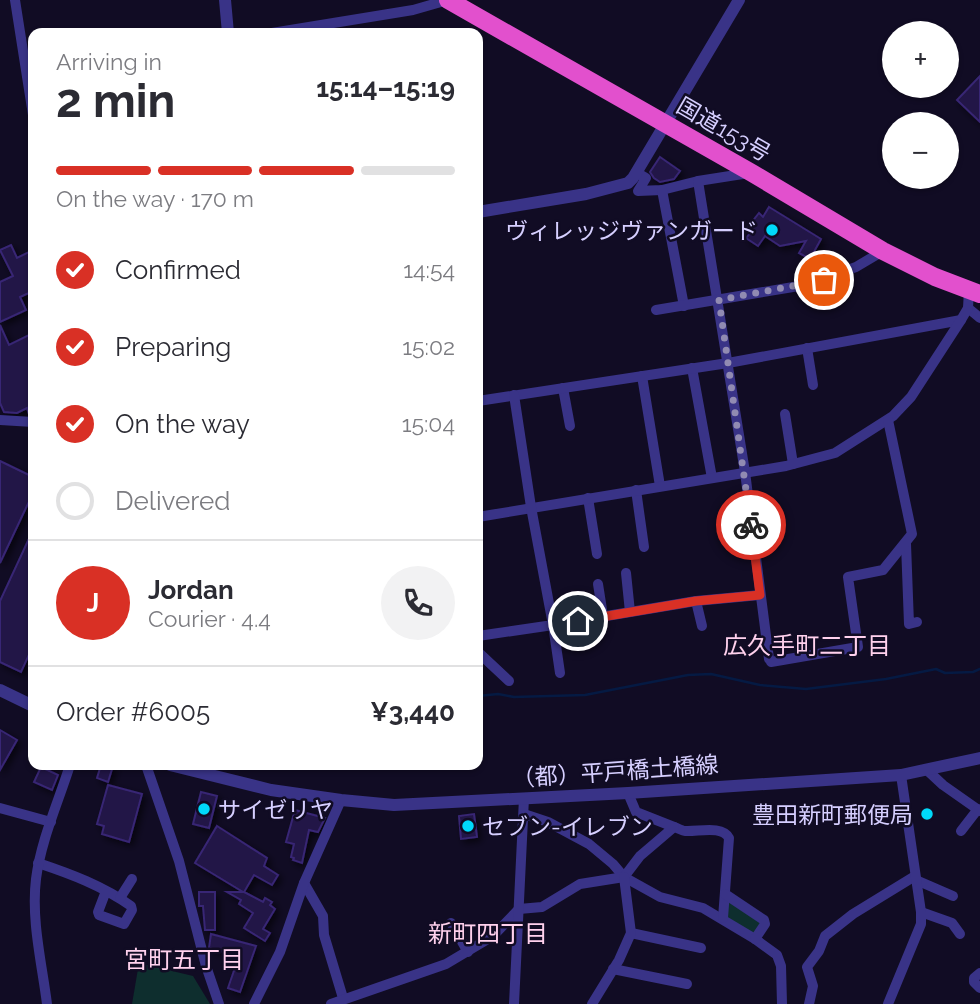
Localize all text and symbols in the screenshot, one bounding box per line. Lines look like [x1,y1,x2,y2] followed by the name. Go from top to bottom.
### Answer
[882,21,959,189] map controls
[882,21,959,98] button: +
[56,48,162,75] text: Arriving in
[316,73,455,103] text: 15:14–15:19
[56,74,175,128] text: 2 min
[672,91,776,167] street label: 国道153号
[882,112,959,189] button: −
[56,185,254,212] text: On the way · 170 m
[505,217,758,244] place label: ヴィレッジヴァンガード
[764,222,780,238] marker: ヴィレッジヴァンガード
[794,250,854,310] pin
[56,251,94,289] icon: check
[115,255,241,285] text: Confirmed
[403,256,455,283] text: 14:54
[805,261,843,299] icon: bag
[56,328,94,366] icon: check
[115,332,231,362] text: Preparing
[402,333,455,360] text: 15:02
[56,405,94,443] icon: check
[115,409,250,439] text: On the way
[402,410,455,437] text: 15:04
[115,486,230,516] text: Delivered
[716,490,786,560] courier
[732,506,770,544] icon: bike
[381,566,455,640] button: phone
[148,575,234,605] text: Jordan
[87,588,99,618] text: J
[548,591,608,651] pin
[559,602,597,640] icon: home
[148,605,271,632] text: Courier · 4.4
[723,631,891,660] district label: 広久手町二丁目
[56,697,210,727] text: Order #6005
[370,697,455,727] text: ¥3,440
[511,750,719,792] street label: （都）平戸橋土橋線
[218,796,333,823] place label: サイゼリヤ
[196,801,212,817] marker: サイゼリヤ
[752,801,913,828] place label: 豊田新町郵便局
[919,806,935,822] marker: 豊田新町郵便局
[482,813,653,840] place label: セブン-イレブン
[460,818,476,834] marker: セブン-イレブン
[428,919,548,948] district label: 新町四丁目
[124,945,244,974] district label: 宮町五丁目

